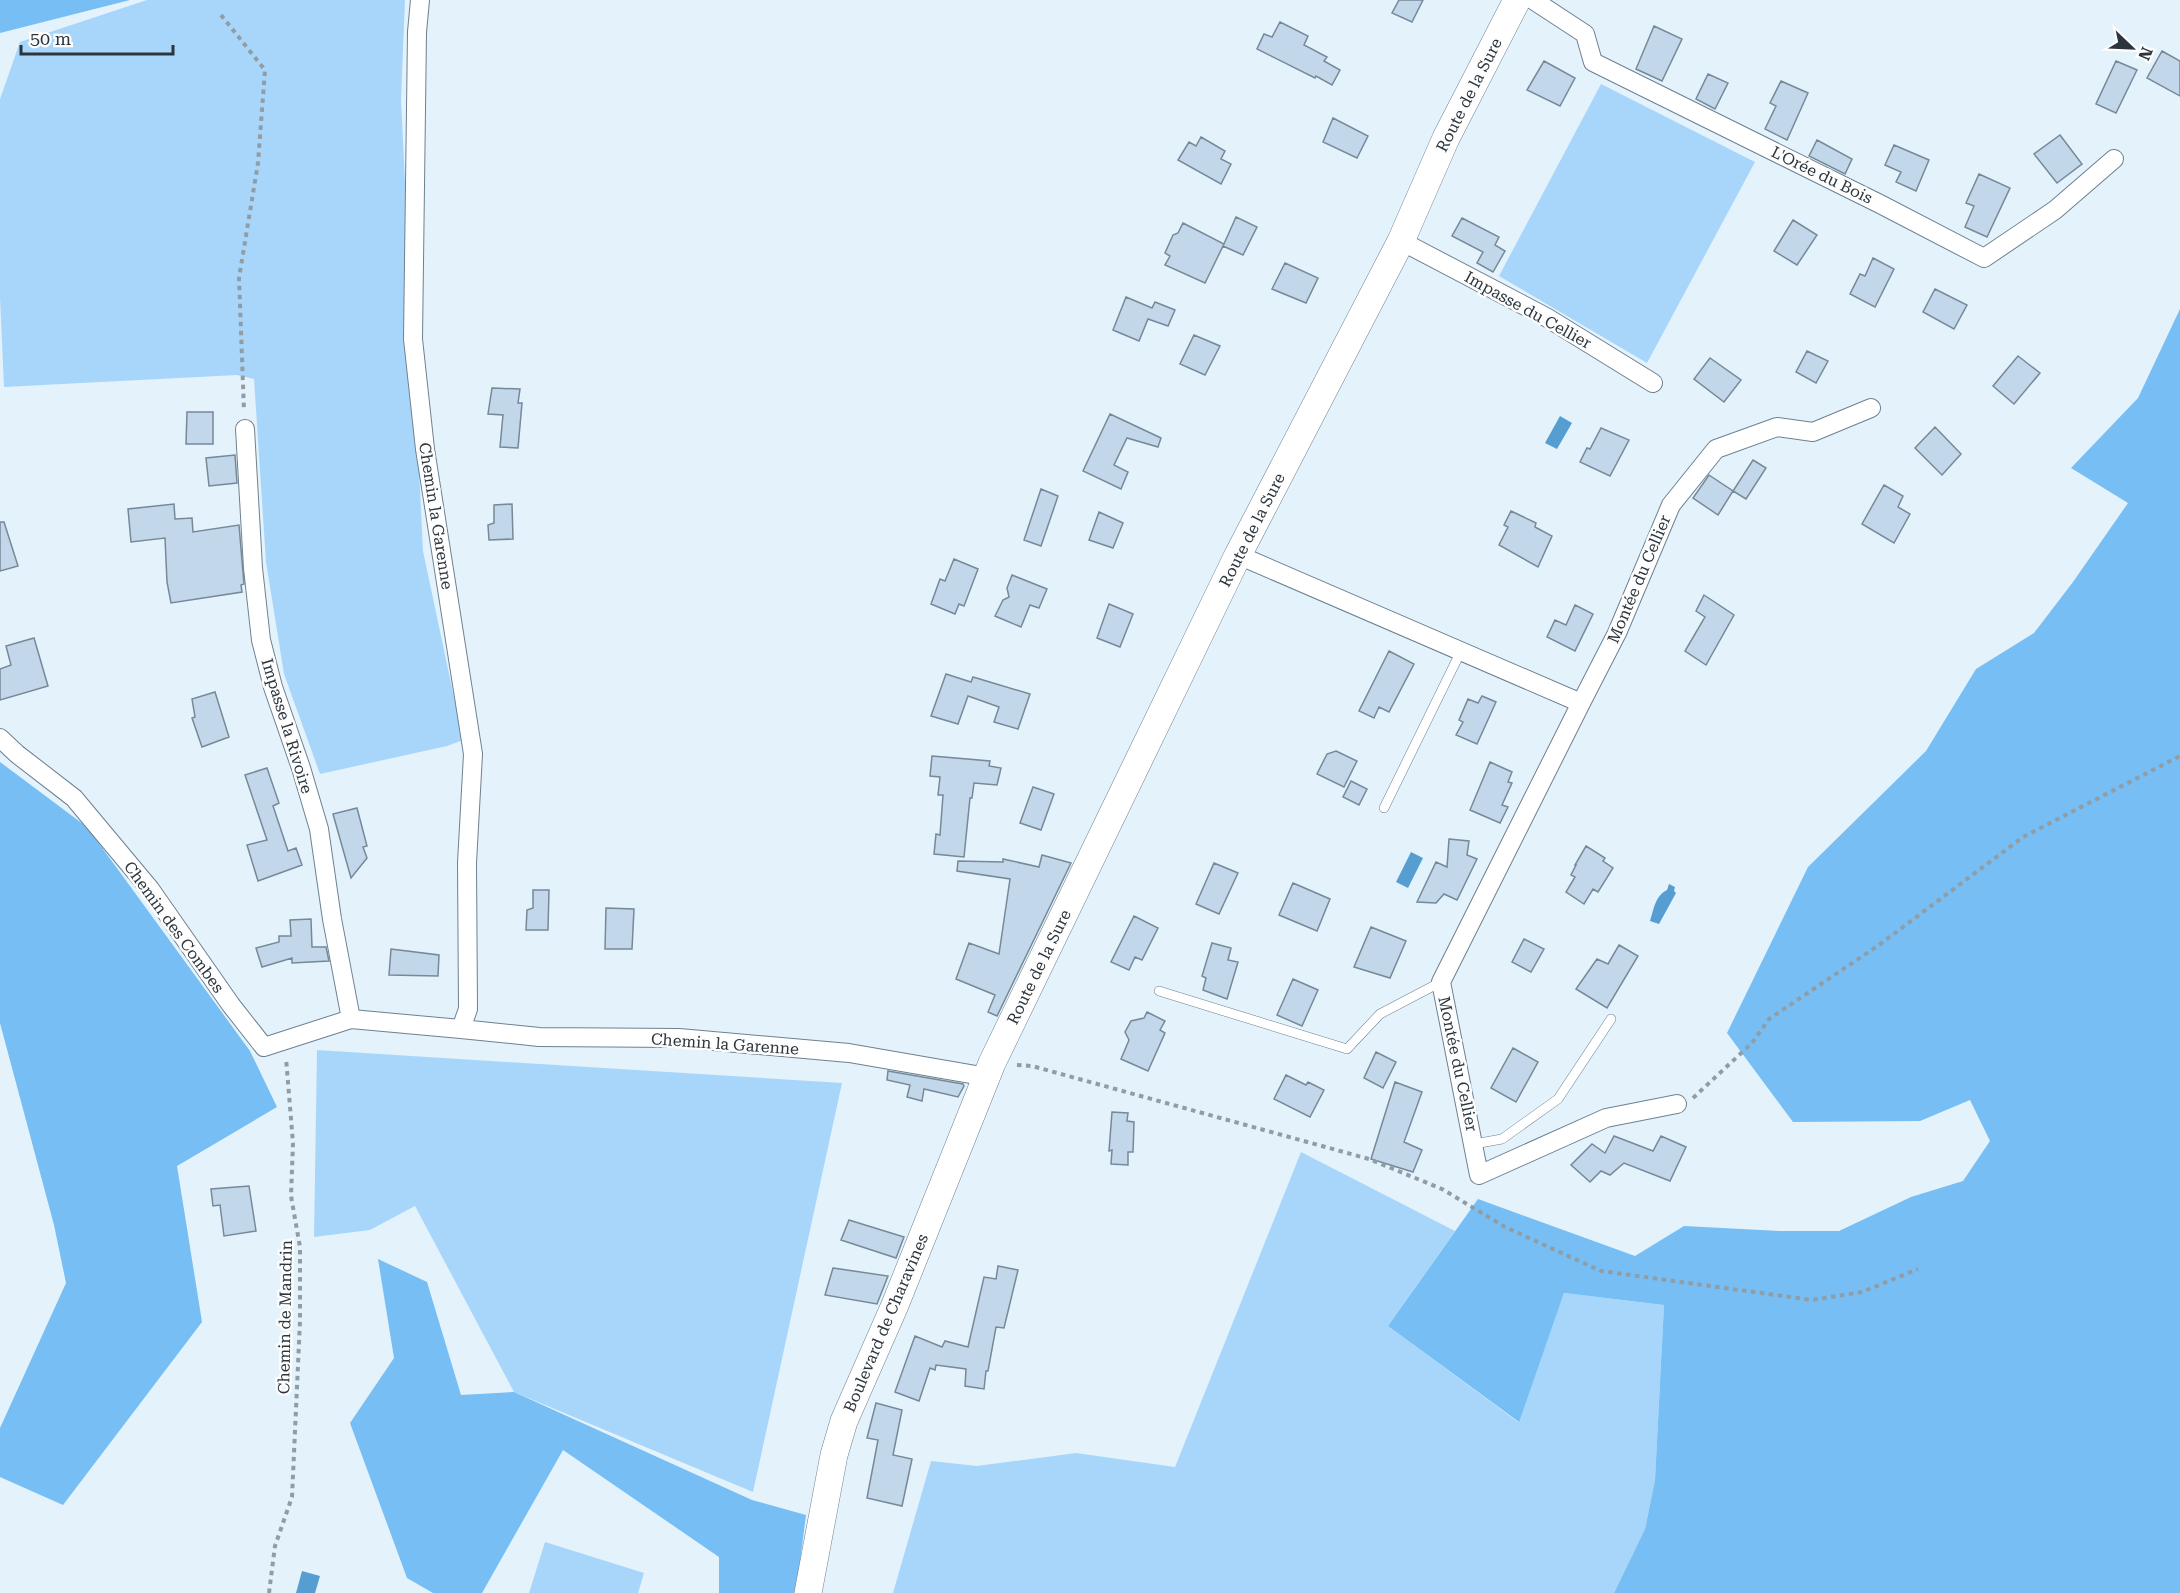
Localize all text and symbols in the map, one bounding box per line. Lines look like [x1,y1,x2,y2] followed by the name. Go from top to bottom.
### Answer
[21,18,172,56] scale bar
[2102,18,2162,78] north arrow
[30,28,71,49] text: 50 m
[1432,35,1506,155] street label: Route de la Sure
[2134,44,2157,63] text: N
[1768,142,1876,208] street label: L'Orée du Bois
[1461,267,1595,353] street label: Impasse du Cellier
[415,441,457,591] street label: Chemin la Garenne
[1215,470,1289,590] street label: Route de la Sure
[1603,512,1675,646] street label: Montée du Cellier
[257,656,317,796] street label: Impasse la Rivoire
[120,858,228,997] street label: Chemin des Combes
[1003,906,1075,1027] street label: Route de la Sure
[1434,995,1482,1134] street label: Montée du Cellier
[650,1029,800,1059] street label: Chemin la Garenne
[840,1231,932,1415] street label: Boulevard de Charavines
[274,1240,296,1394] street label: Chemin de Mandrin

